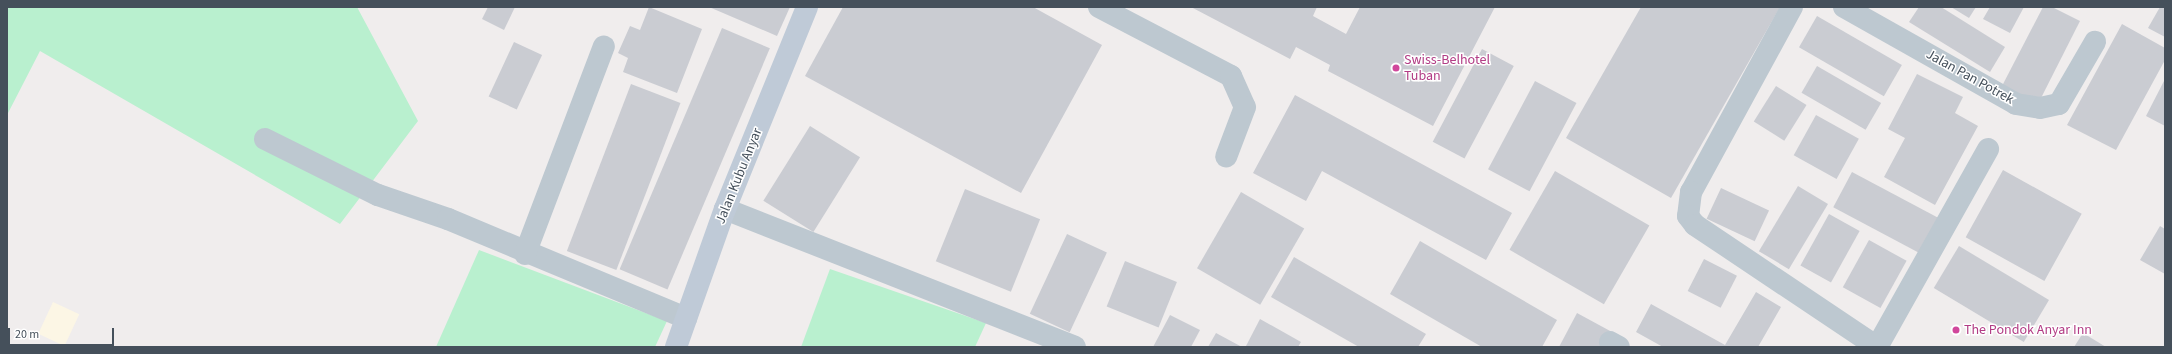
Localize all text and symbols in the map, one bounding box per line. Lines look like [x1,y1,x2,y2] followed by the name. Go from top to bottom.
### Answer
[1923,46,2017,108] street label: Jalan Pan Potrek
[1404,52,1490,84] place label: Swiss-Belhotel Tuban
[1391,63,1401,73] marker: Swiss-Belhotel Tuban
[712,126,766,226] street label: Jalan Kubu Anyar
[10,320,116,346] scale bar
[1964,322,2092,338] place label: The Pondok Anyar Inn
[1951,325,1961,335] marker: The Pondok Anyar Inn
[15,326,39,343] text: 20 m

